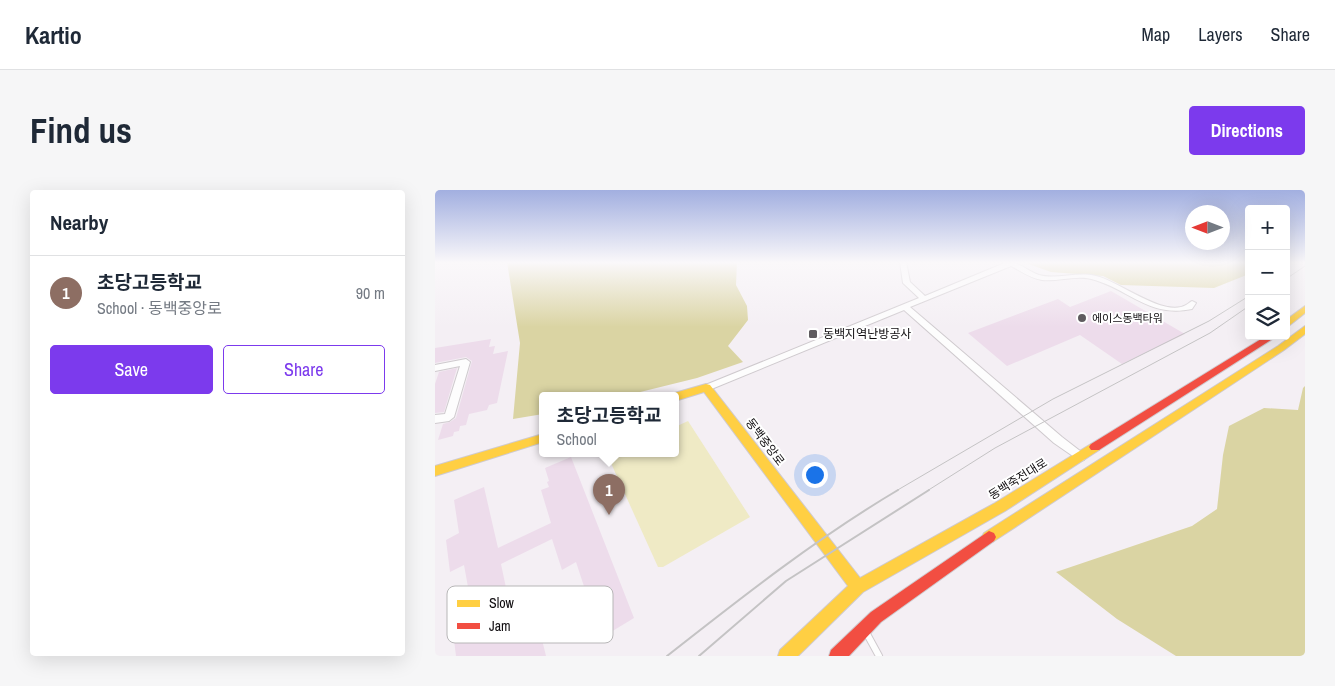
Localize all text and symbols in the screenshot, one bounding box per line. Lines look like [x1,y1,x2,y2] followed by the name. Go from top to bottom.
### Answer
[25,19,82,51] text: Kartio
[1142,22,1170,47] text: Map
[1198,22,1243,47] text: Layers
[1271,22,1310,47] text: Share
[1189,106,1305,155] button: Directions
[30,107,132,154] text: Find us
[1185,205,1230,250] north arrow
[1245,205,1290,340] map controls
[1245,205,1290,250] button: +
[50,208,108,237] text: Nearby
[1245,250,1290,295] button: −
[97,269,202,295] text: 초당고등학교
[62,282,70,304] text: 1
[356,282,385,304] text: 90 m
[1245,295,1290,340] button: layers
[97,297,222,319] text: School · 동백중앙로
[1092,311,1163,325] place label: 에이스동백타워
[1076,312,1088,324] marker: 에이스동백타워
[823,326,911,342] place label: 동백지역난방공사
[807,328,819,340] marker: 동백지역난방공사
[50,345,213,394] button: Save
[223,345,385,394] button: Share
[539,392,679,457] popup
[557,402,661,428] text: 초당고등학교
[742,415,788,469] street label: 동백중앙로
[557,428,597,450] text: School
[986,455,1050,503] street label: 동백죽전대로
[802,462,828,488] your location
[593,474,625,515] pin: 1
[447,586,613,643] legend
[489,594,515,612] text: Slow
[489,617,511,635] text: Jam

